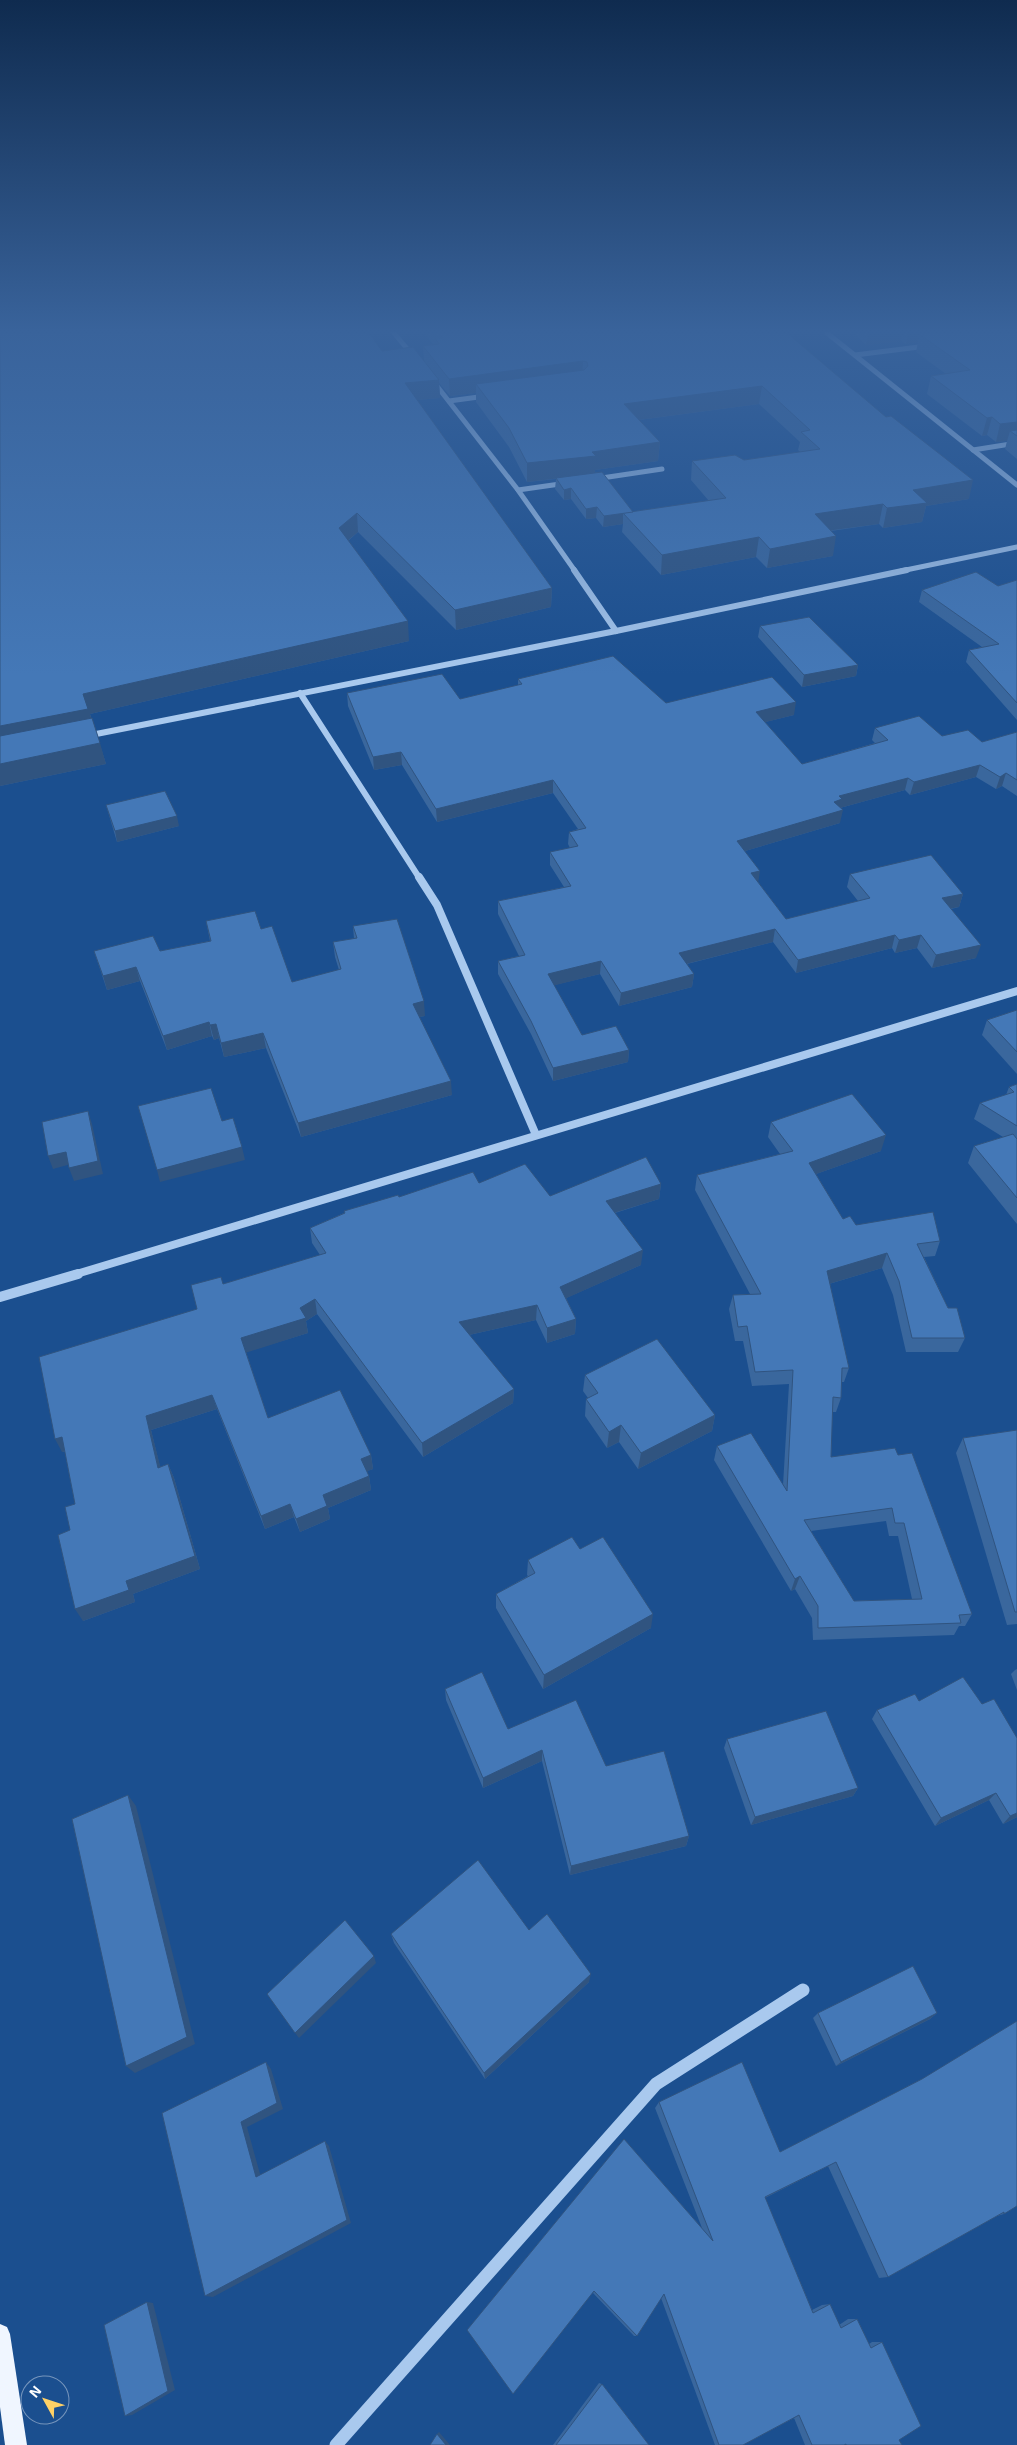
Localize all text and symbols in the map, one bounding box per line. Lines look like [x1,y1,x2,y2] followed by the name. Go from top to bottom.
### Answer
[20,2375,70,2425] north arrow
[25,2382,44,2401] text: N

